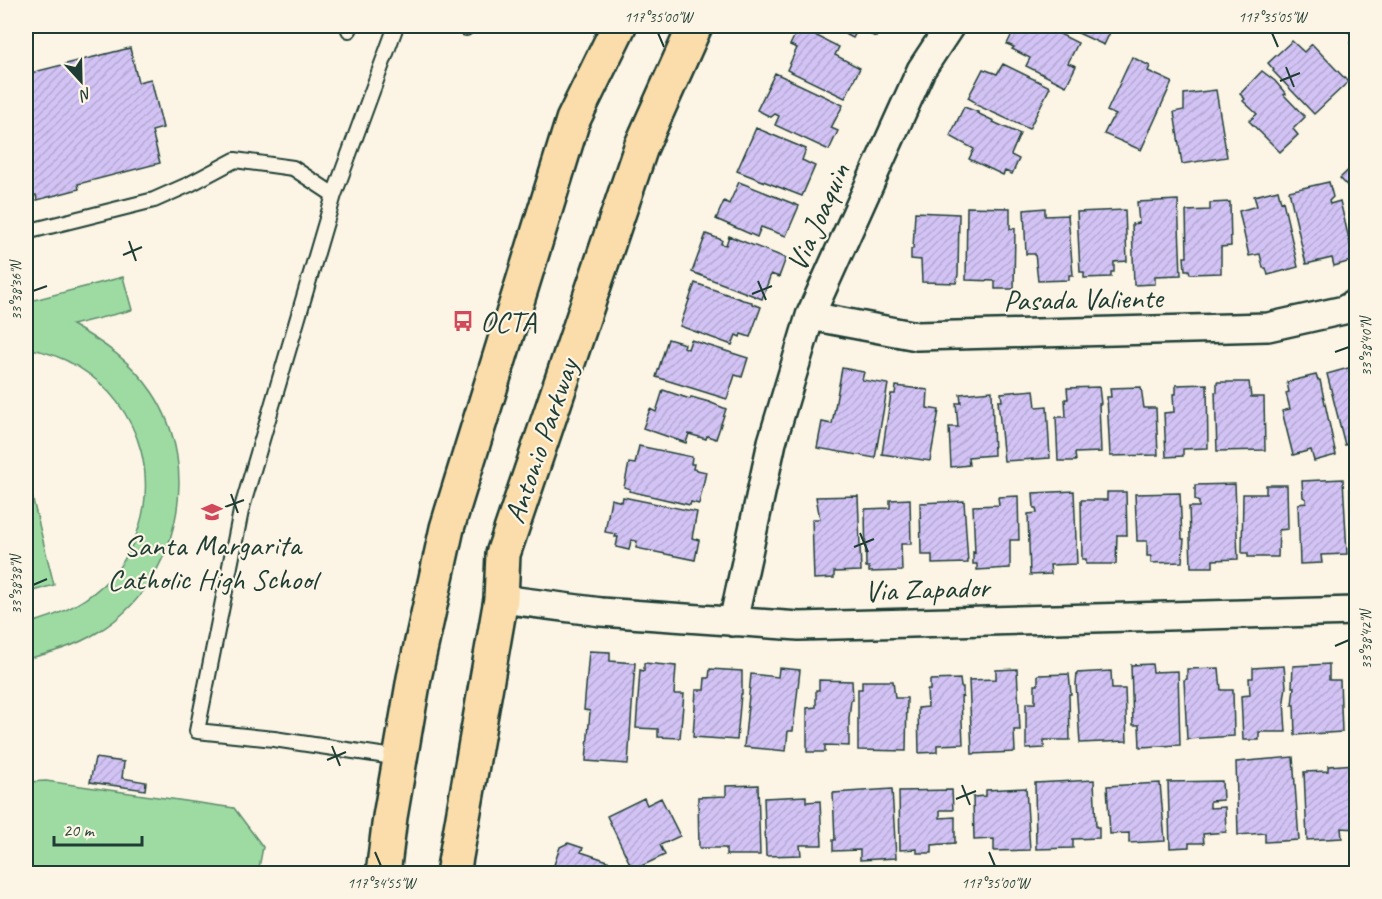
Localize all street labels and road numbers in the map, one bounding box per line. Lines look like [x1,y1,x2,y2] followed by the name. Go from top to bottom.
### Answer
[777,157,859,277] street label: Via Joaquin
[1003,279,1165,319] street label: Pasada Valiente
[495,351,588,528] street label: Antonio Parkway
[864,568,992,610] street label: Via Zapador

